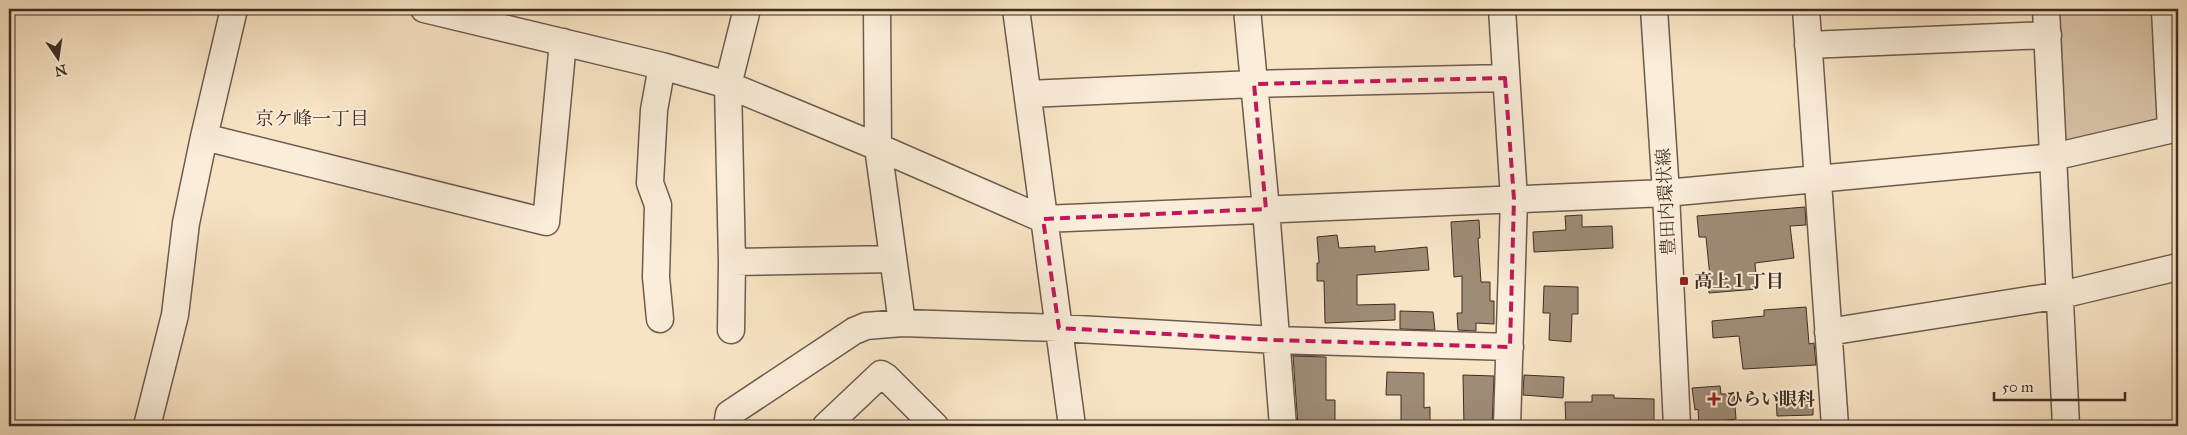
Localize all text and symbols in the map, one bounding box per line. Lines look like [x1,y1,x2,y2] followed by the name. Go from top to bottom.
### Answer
[32,32,82,82] north arrow
[53,61,69,80] text: N
[255,107,369,130] district label: 京ケ峰一丁目
[1652,147,1680,257] street label: 豊田内環状線
[1694,270,1784,292] place label: 高上１丁目
[1678,275,1690,287] marker: 高上１丁目
[1994,370,2126,402] scale bar
[2002,378,2034,396] text: 50 m
[1725,388,1815,410] place label: ひらい眼科
[1707,392,1721,406] marker: ひらい眼科

